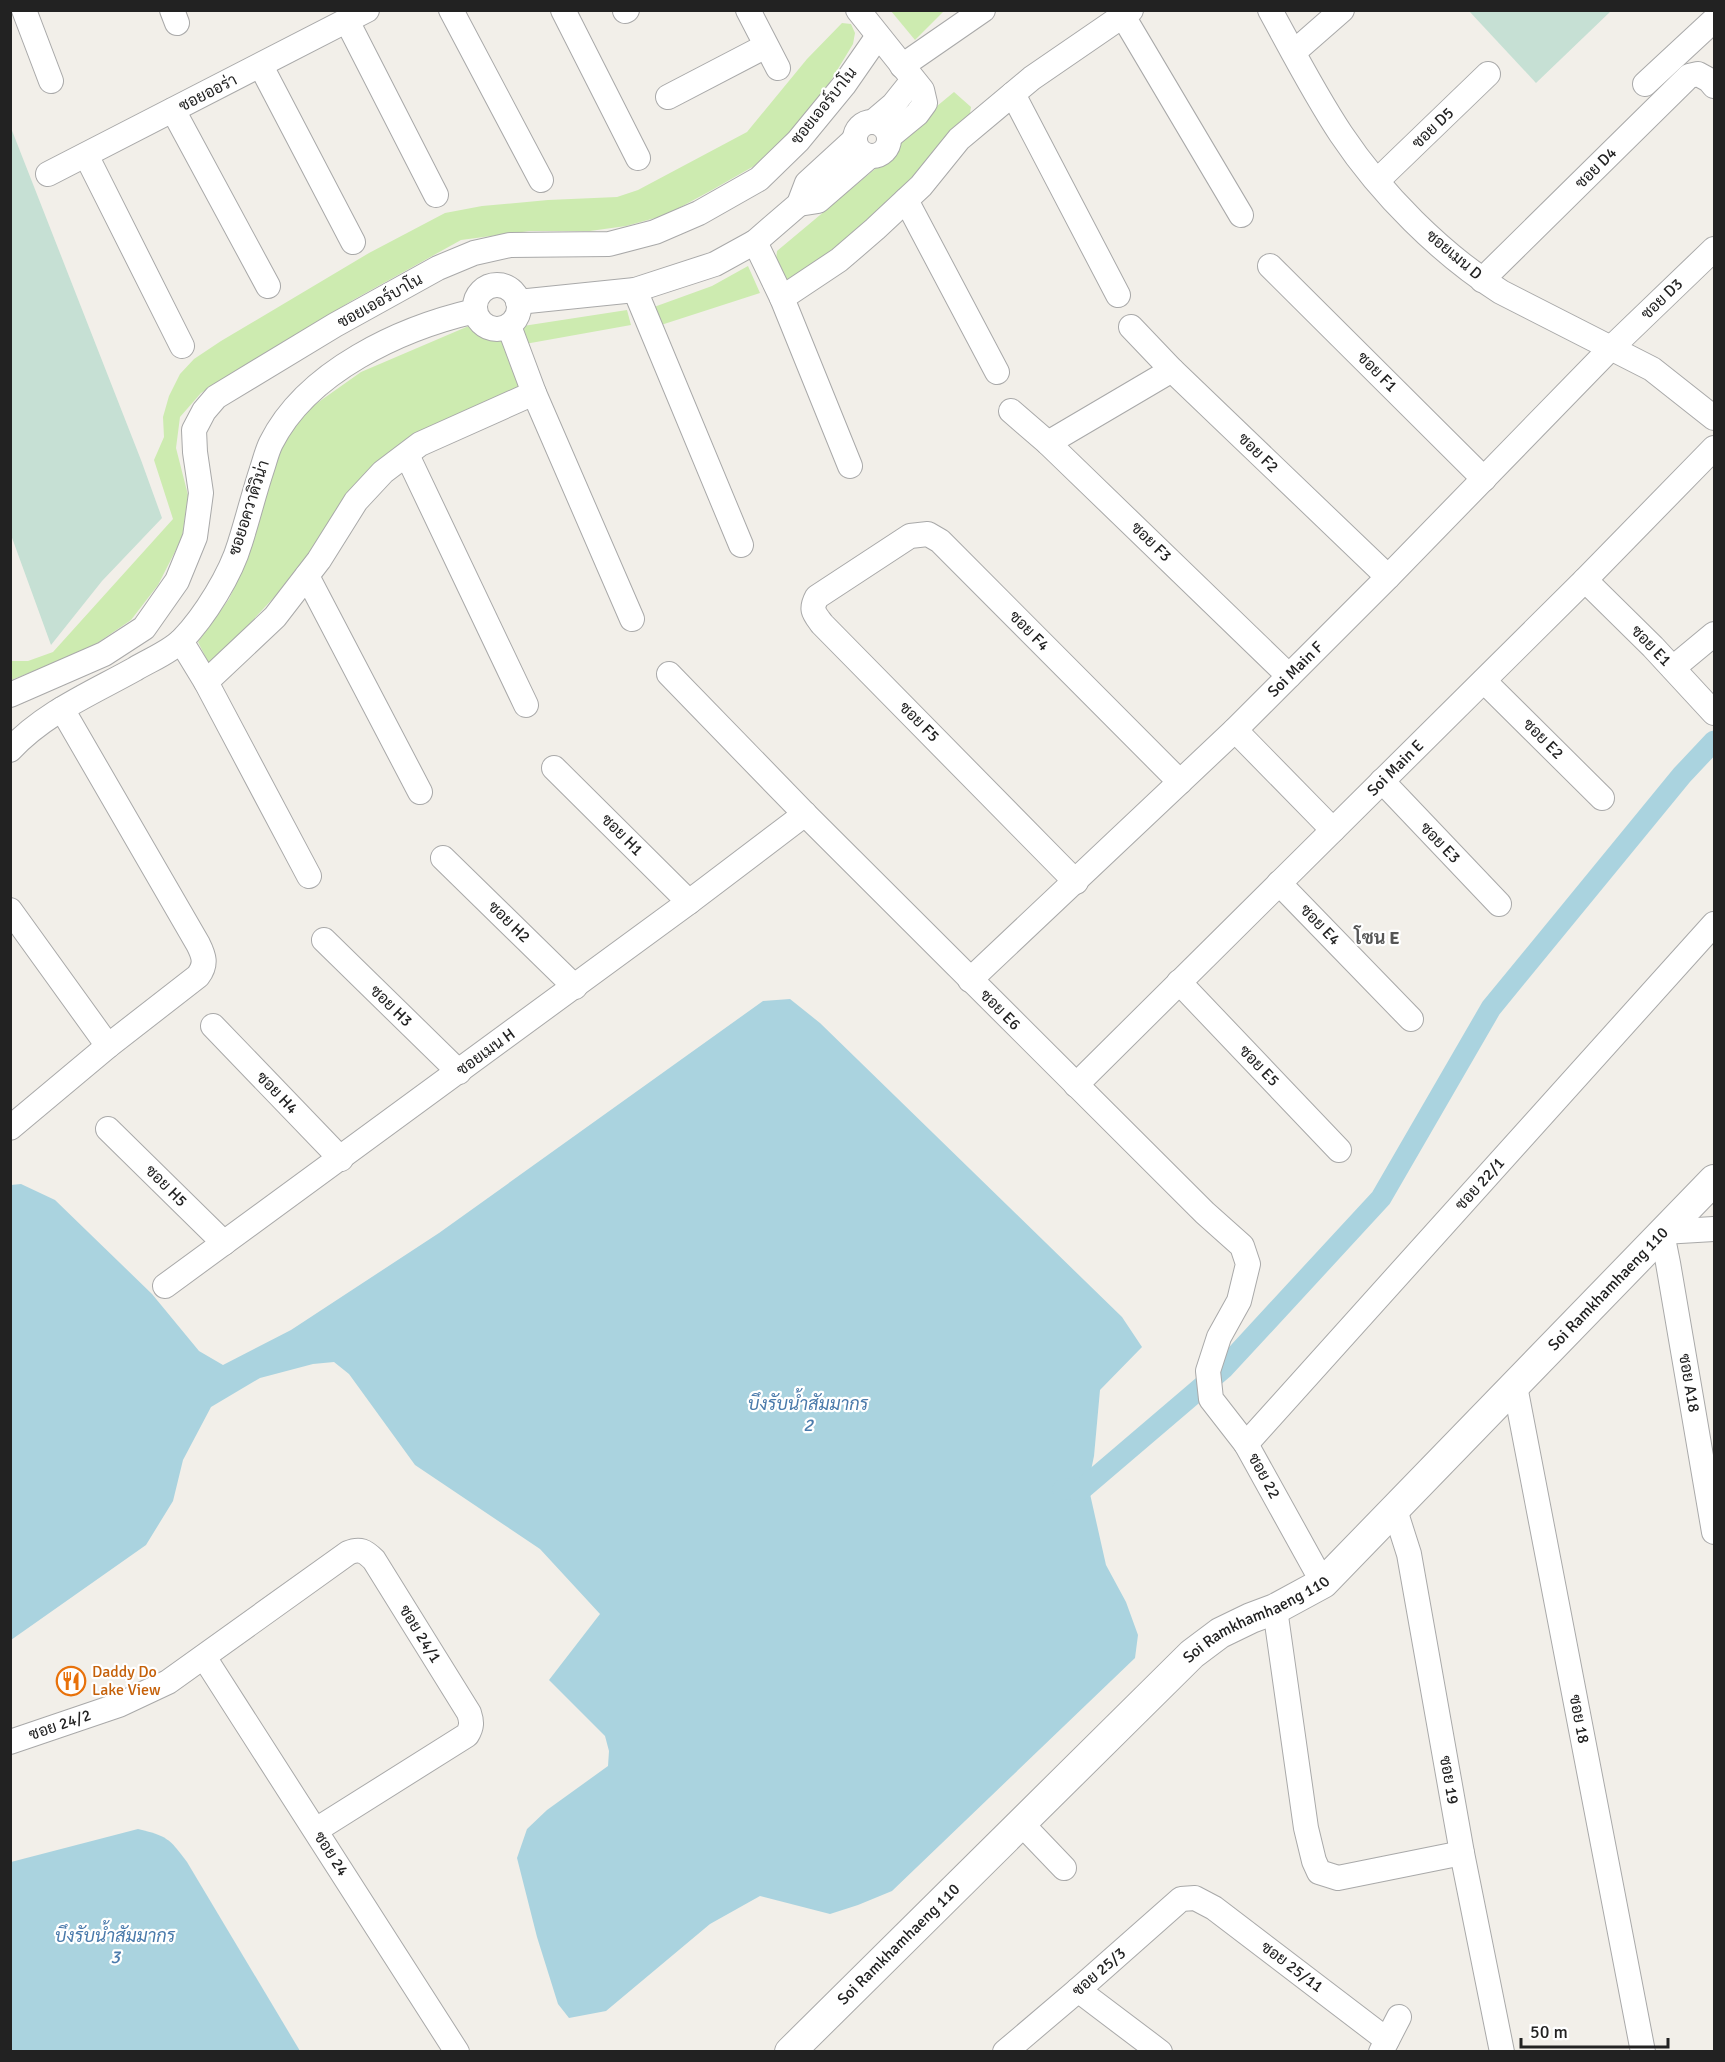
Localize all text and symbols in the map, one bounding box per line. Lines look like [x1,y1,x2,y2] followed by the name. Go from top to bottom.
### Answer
[784,61,861,149] street label: ซอยเออร์บาโน
[175,69,240,116] street label: ซอยออร่า
[1408,103,1458,153] street label: ซอย D5
[1571,143,1621,193] street label: ซอย D4
[1422,226,1486,284] street label: ซอยเมน D
[332,267,426,333] street label: ซอยเออร์บาโน
[1637,274,1687,324] street label: ซอย D3
[1353,348,1401,396] street label: ซอย F1
[1233,429,1283,477] street label: ซอย F2
[223,458,274,558] street label: ซอยอควาดิวิน่า
[1126,518,1176,566] street label: ซอย F3
[1005,607,1054,656] street label: ซอย F4
[1627,621,1675,671] street label: ซอย E1
[1263,637,1328,702] street label: Soi Main F
[895,698,943,746] street label: ซอย F5
[1518,714,1568,764] street label: ซอย E2
[1363,736,1428,800] street label: Soi Main E
[597,810,647,860] street label: ซอย H1
[1416,818,1464,868] street label: ซอย E3
[484,897,534,947] street label: ซอย H2
[1296,900,1345,950] street label: ซอย E4
[1353,925,1400,949] district label: โซน E
[366,981,416,1031] street label: ซอย H3
[975,985,1025,1035] street label: ซอย E6
[453,1024,519,1080] street label: ซอยเมน H
[1235,1041,1283,1091] street label: ซอย E5
[252,1068,302,1119] street label: ซอย H4
[1451,1153,1509,1215] street label: ซอย 22/1
[141,1161,191,1211] street label: ซอย H5
[1544,1223,1673,1355] street label: Soi Ramkhamhaeng 110
[1674,1352,1704,1414] street label: ซอย A18
[748,1388,870,1436] water label: บึงรับน้ำสัมมากร 2
[1243,1450,1285,1502] street label: ซอย 22
[1179,1572,1334,1667] street label: Soi Ramkhamhaeng 110
[394,1601,446,1667] street label: ซอย 24/1
[92,1662,161,1700] place label: Daddy Do Lake View
[55,1665,87,1697] restaurant icon: Daddy Do Lake View
[1564,1693,1594,1745] street label: ซอย 18
[26,1705,94,1745] street label: ซอย 24/2
[1435,1754,1463,1806] street label: ซอย 19
[309,1828,353,1880] street label: ซอย 24
[833,1879,964,2009] street label: Soi Ramkhamhaeng 110
[55,1920,177,1968] water label: บึงรับน้ำสัมมากร 3
[1257,1937,1327,1997] street label: ซอย 25/11
[1068,1943,1130,2001] street label: ซอย 25/3
[1521,2011,1668,2049] scale bar
[1530,2021,1568,2043] text: 50 m

